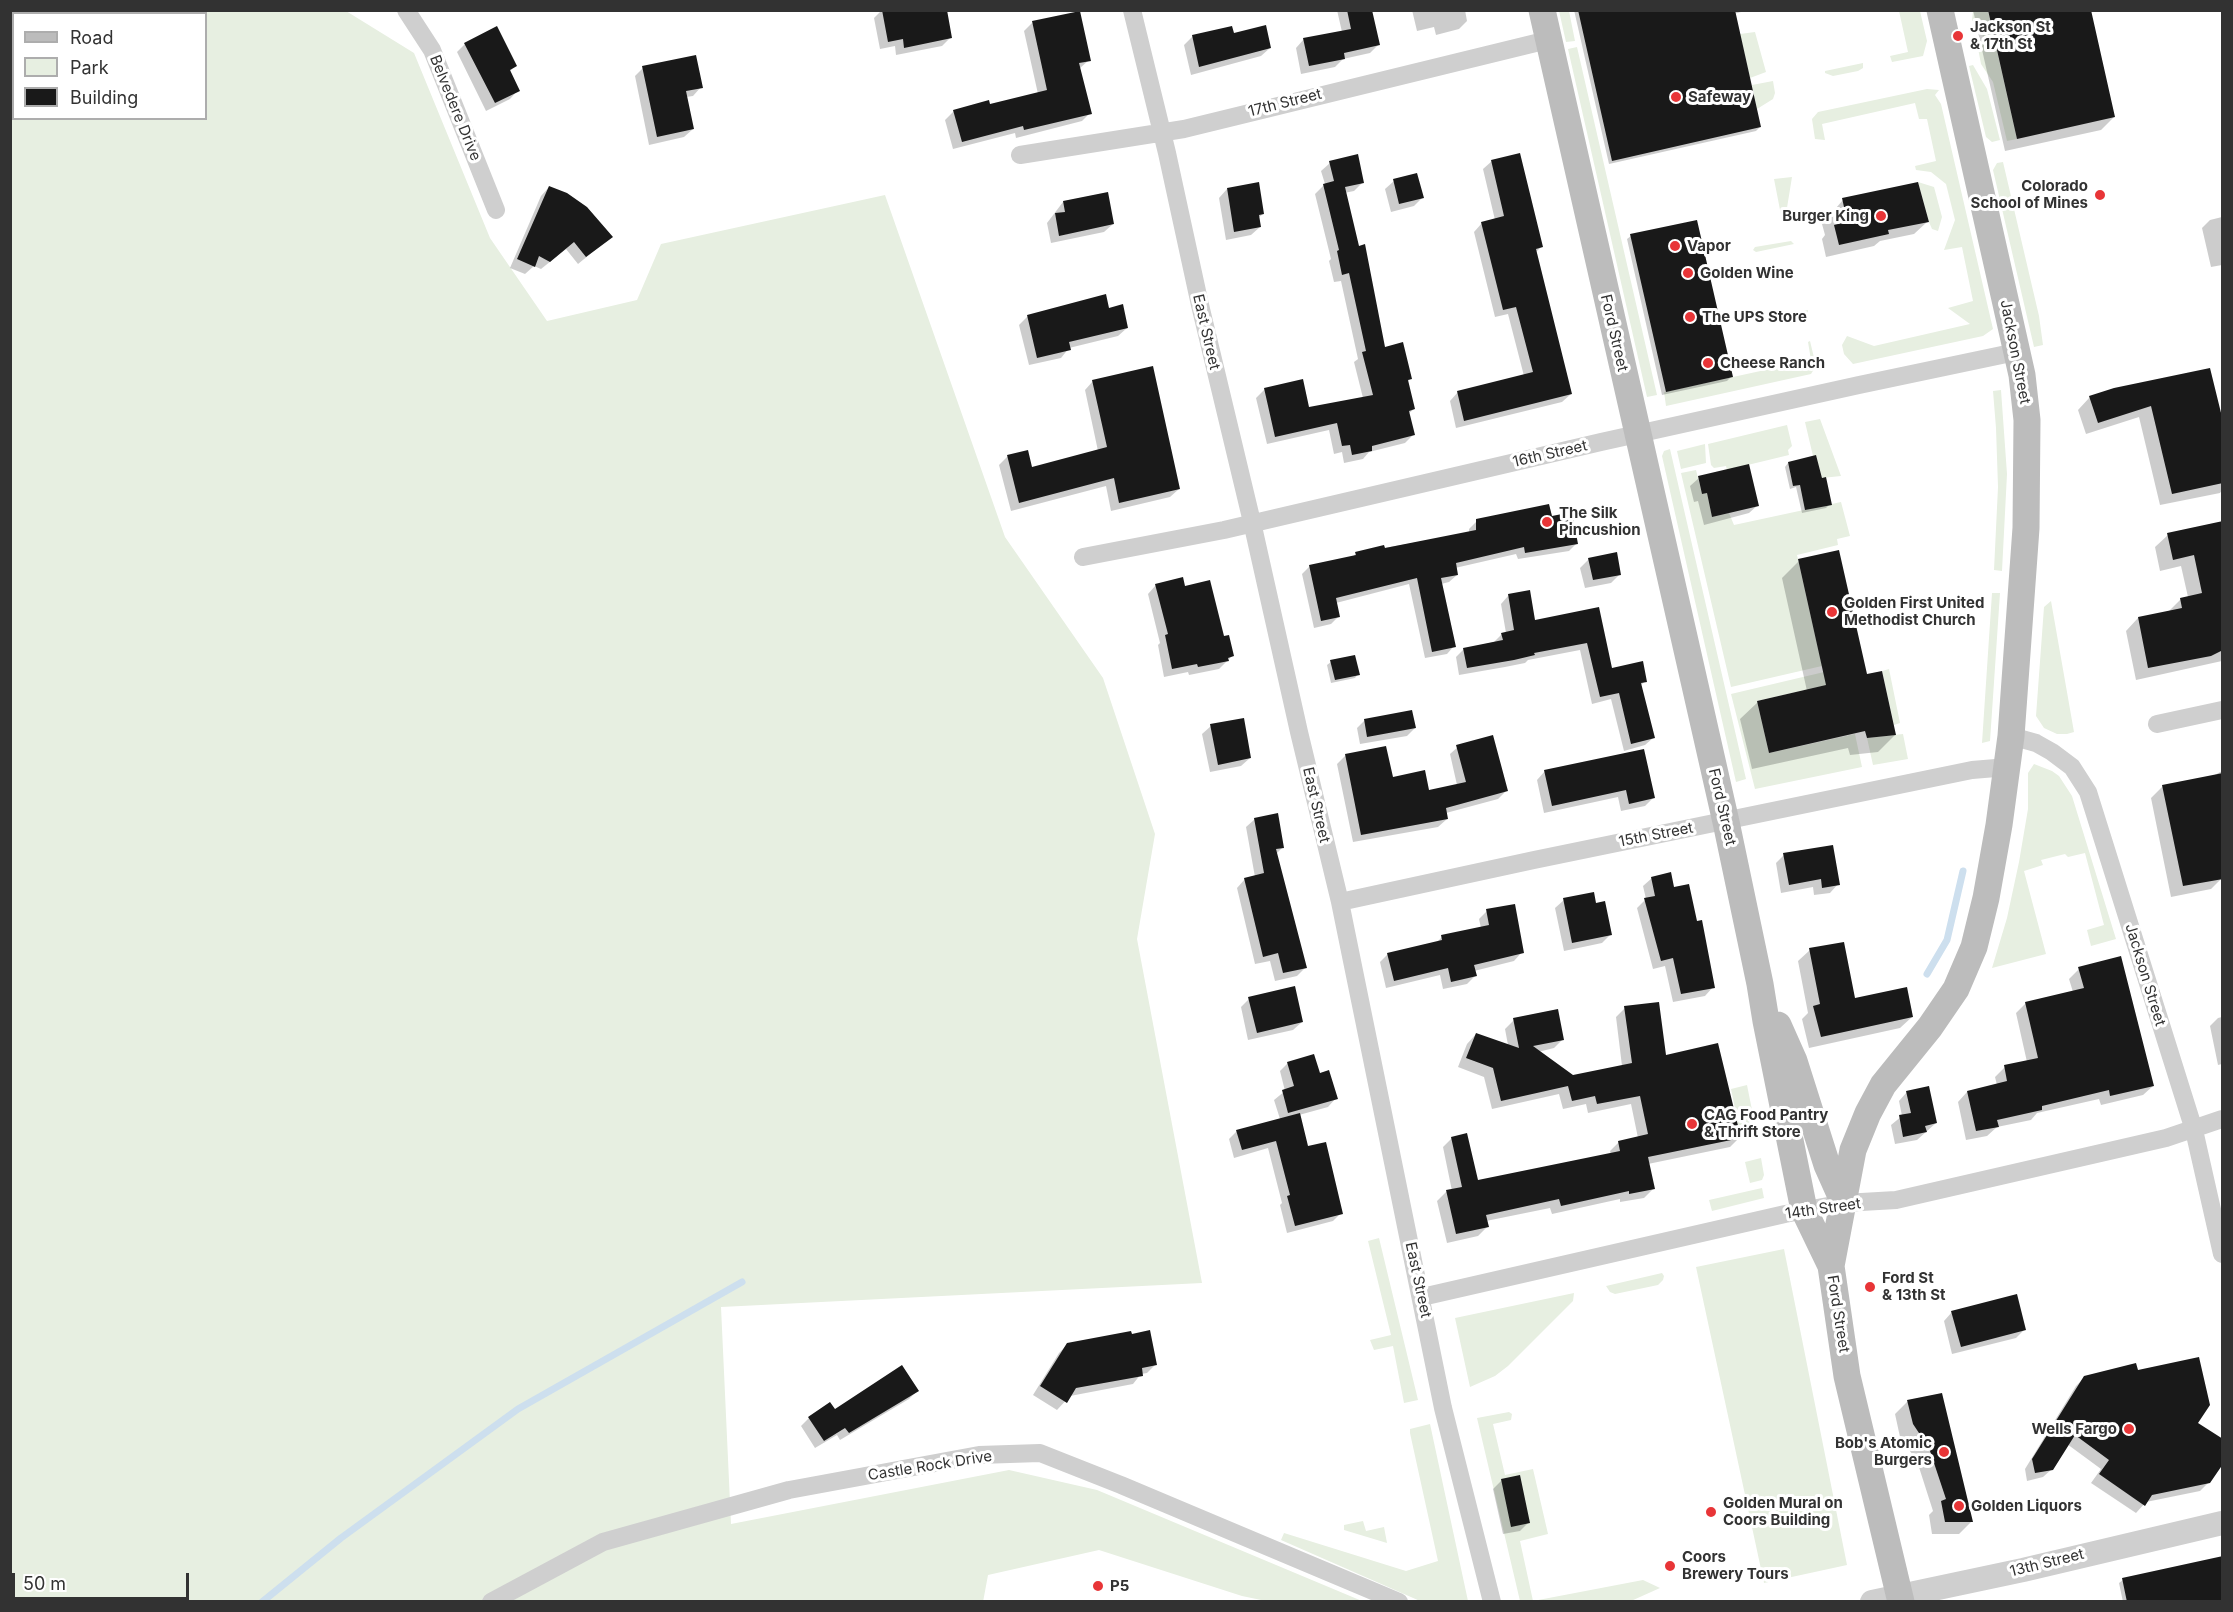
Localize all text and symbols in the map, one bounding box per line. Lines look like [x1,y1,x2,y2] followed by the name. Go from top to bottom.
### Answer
[12,12,207,120] legend
[1970,18,2051,53] place label: Jackson St & 17th St
[70,27,113,48] text: Road
[1951,29,1965,43] marker: Jackson St & 17th St
[426,52,484,164] street label: Belvedere Drive
[70,57,109,78] text: Park
[1246,85,1324,121] street label: 17th Street
[70,87,138,108] text: Building
[1688,88,1751,106] place label: Safeway
[1669,90,1683,104] marker: Safeway
[1971,177,2088,212] place label: Colorado School of Mines
[2093,188,2107,202] marker: Colorado School of Mines
[1782,207,1869,225] place label: Burger King
[1874,209,1888,223] marker: Burger King
[1687,237,1731,255] place label: Vapor
[1668,239,1682,253] marker: Vapor
[1700,264,1794,282] place label: Golden Wine
[1681,266,1695,280] marker: Golden Wine
[1189,293,1223,371] street label: East Street
[1596,293,1632,373] street label: Ford Street
[1996,298,2034,406] street label: Jackson Street
[1702,308,1807,326] place label: The UPS Store
[1683,310,1697,324] marker: The UPS Store
[1720,354,1825,372] place label: Cheese Ranch
[1701,356,1715,370] marker: Cheese Ranch
[1511,437,1589,471] street label: 16th Street
[1559,504,1641,539] place label: The Silk Pincushion
[1540,515,1554,529] marker: The Silk Pincushion
[1844,594,1984,629] place label: Golden First United Methodist Church
[1825,605,1839,619] marker: Golden First United Methodist Church
[1299,766,1333,844] street label: East Street
[1704,767,1740,847] street label: Ford Street
[1617,819,1695,851] street label: 15th Street
[2121,922,2169,1028] street label: Jackson Street
[1704,1106,1828,1141] place label: CAG Food Pantry & Thrift Store
[1685,1117,1699,1131] marker: CAG Food Pantry & Thrift Store
[1784,1195,1862,1223] street label: 14th Street
[1401,1241,1435,1319] street label: East Street
[1882,1269,1946,1304] place label: Ford St & 13th St
[1823,1274,1853,1354] street label: Ford Street
[1863,1280,1877,1294] marker: Ford St & 13th St
[2031,1420,2117,1438] place label: Wells Fargo
[2122,1422,2136,1436] marker: Wells Fargo
[1835,1434,1932,1469] place label: Bob's Atomic Burgers
[1937,1445,1951,1459] marker: Bob's Atomic Burgers
[867,1447,993,1485] street label: Castle Rock Drive
[1723,1494,1843,1529] place label: Golden Mural on Coors Building
[1971,1497,2082,1515] place label: Golden Liquors
[1952,1499,1966,1513] marker: Golden Liquors
[1704,1505,1718,1519] marker: Golden Mural on Coors Building
[2008,1545,2086,1581] street label: 13th Street
[1682,1548,1789,1583] place label: Coors Brewery Tours
[1663,1559,1677,1573] marker: Coors Brewery Tours
[15,1561,192,1599] scale bar
[23,1573,66,1594] text: 50 m
[1110,1577,1129,1595] place label: P5
[1091,1579,1105,1593] marker: P5

